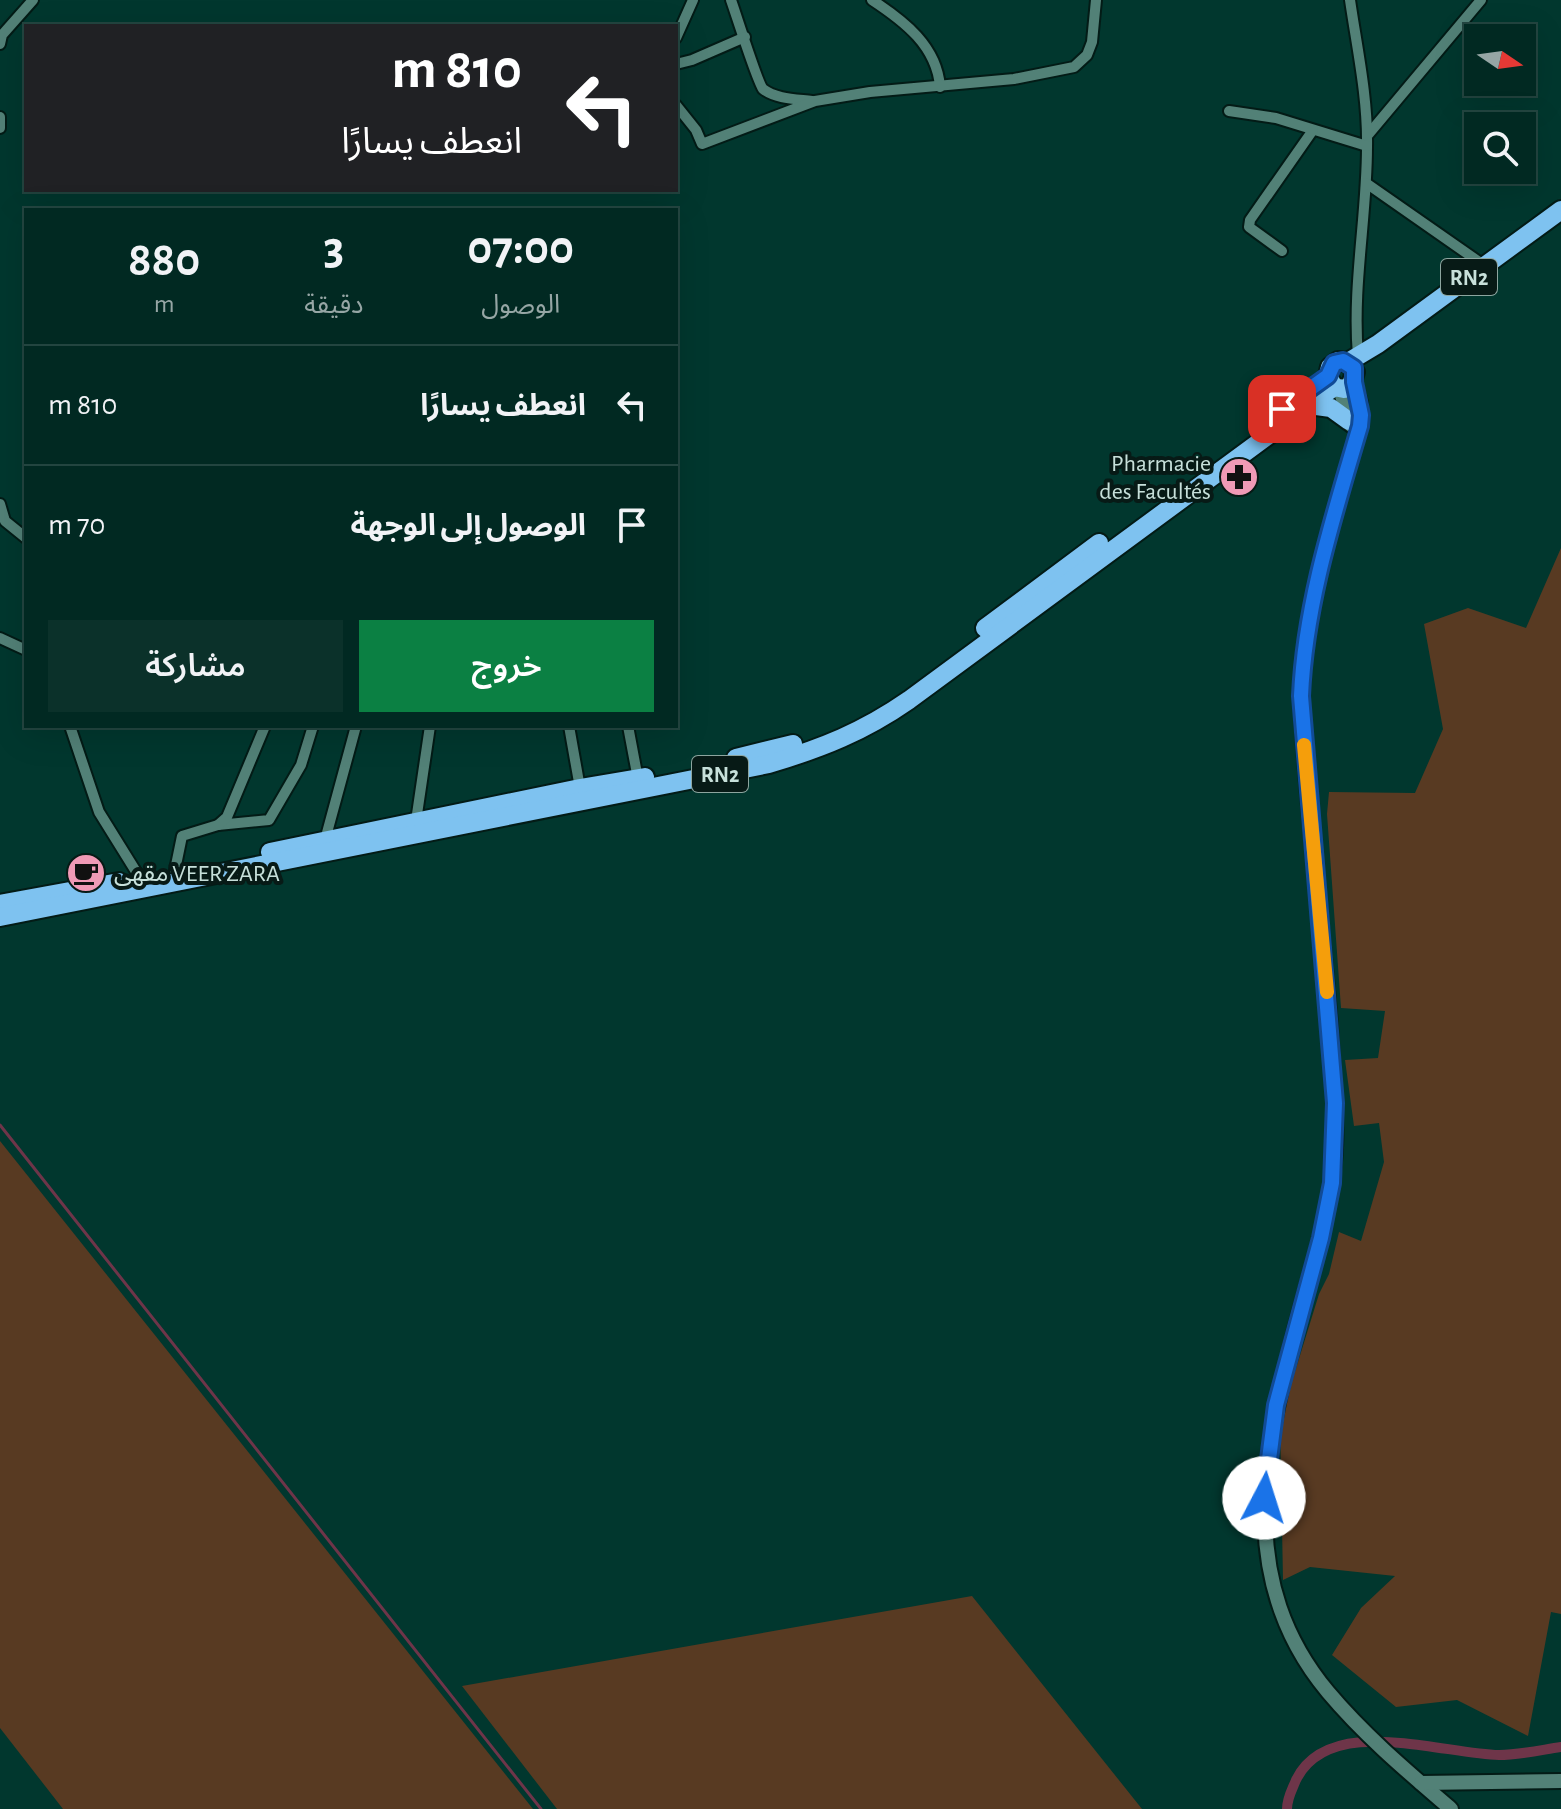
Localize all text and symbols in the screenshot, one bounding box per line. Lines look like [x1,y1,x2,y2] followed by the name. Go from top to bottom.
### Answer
[1464,24,1536,96] north arrow
[1464,24,1536,184] map controls
[391,42,522,98] text: 810 m
[550,56,654,160] icon: left
[1464,112,1536,184] button: search
[341,124,522,160] text: انعطف يسارًا
[323,225,344,273] text: 3
[467,225,574,273] text: 07:00
[128,237,200,285] text: 880
[1441,259,1497,295] road number: RN2
[154,291,175,317] text: m
[304,292,363,318] text: دقيقة
[481,292,560,318] text: الوصول
[1248,375,1316,443] pin
[610,383,654,427] icon: left
[1260,387,1304,431] icon: arrive
[48,390,117,420] text: 810 m
[420,391,586,421] text: انعطف يسارًا
[1099,452,1211,504] place label: Pharmacie des Facultés
[1218,456,1260,498] pharmacy icon: Pharmacie des Facultés
[610,503,654,547] icon: arrive
[48,510,105,540] text: 70 m
[350,511,586,541] text: الوصول إلى الوجهة
[48,620,343,712] button: مشاركة
[359,620,654,712] button: خروج
[692,756,748,792] road number: RN2
[65,852,107,894] cafe icon: مقهى VEER ZARA
[114,862,280,886] place label: مقهى VEER ZARA
[1222,1456,1306,1540] position arrow

